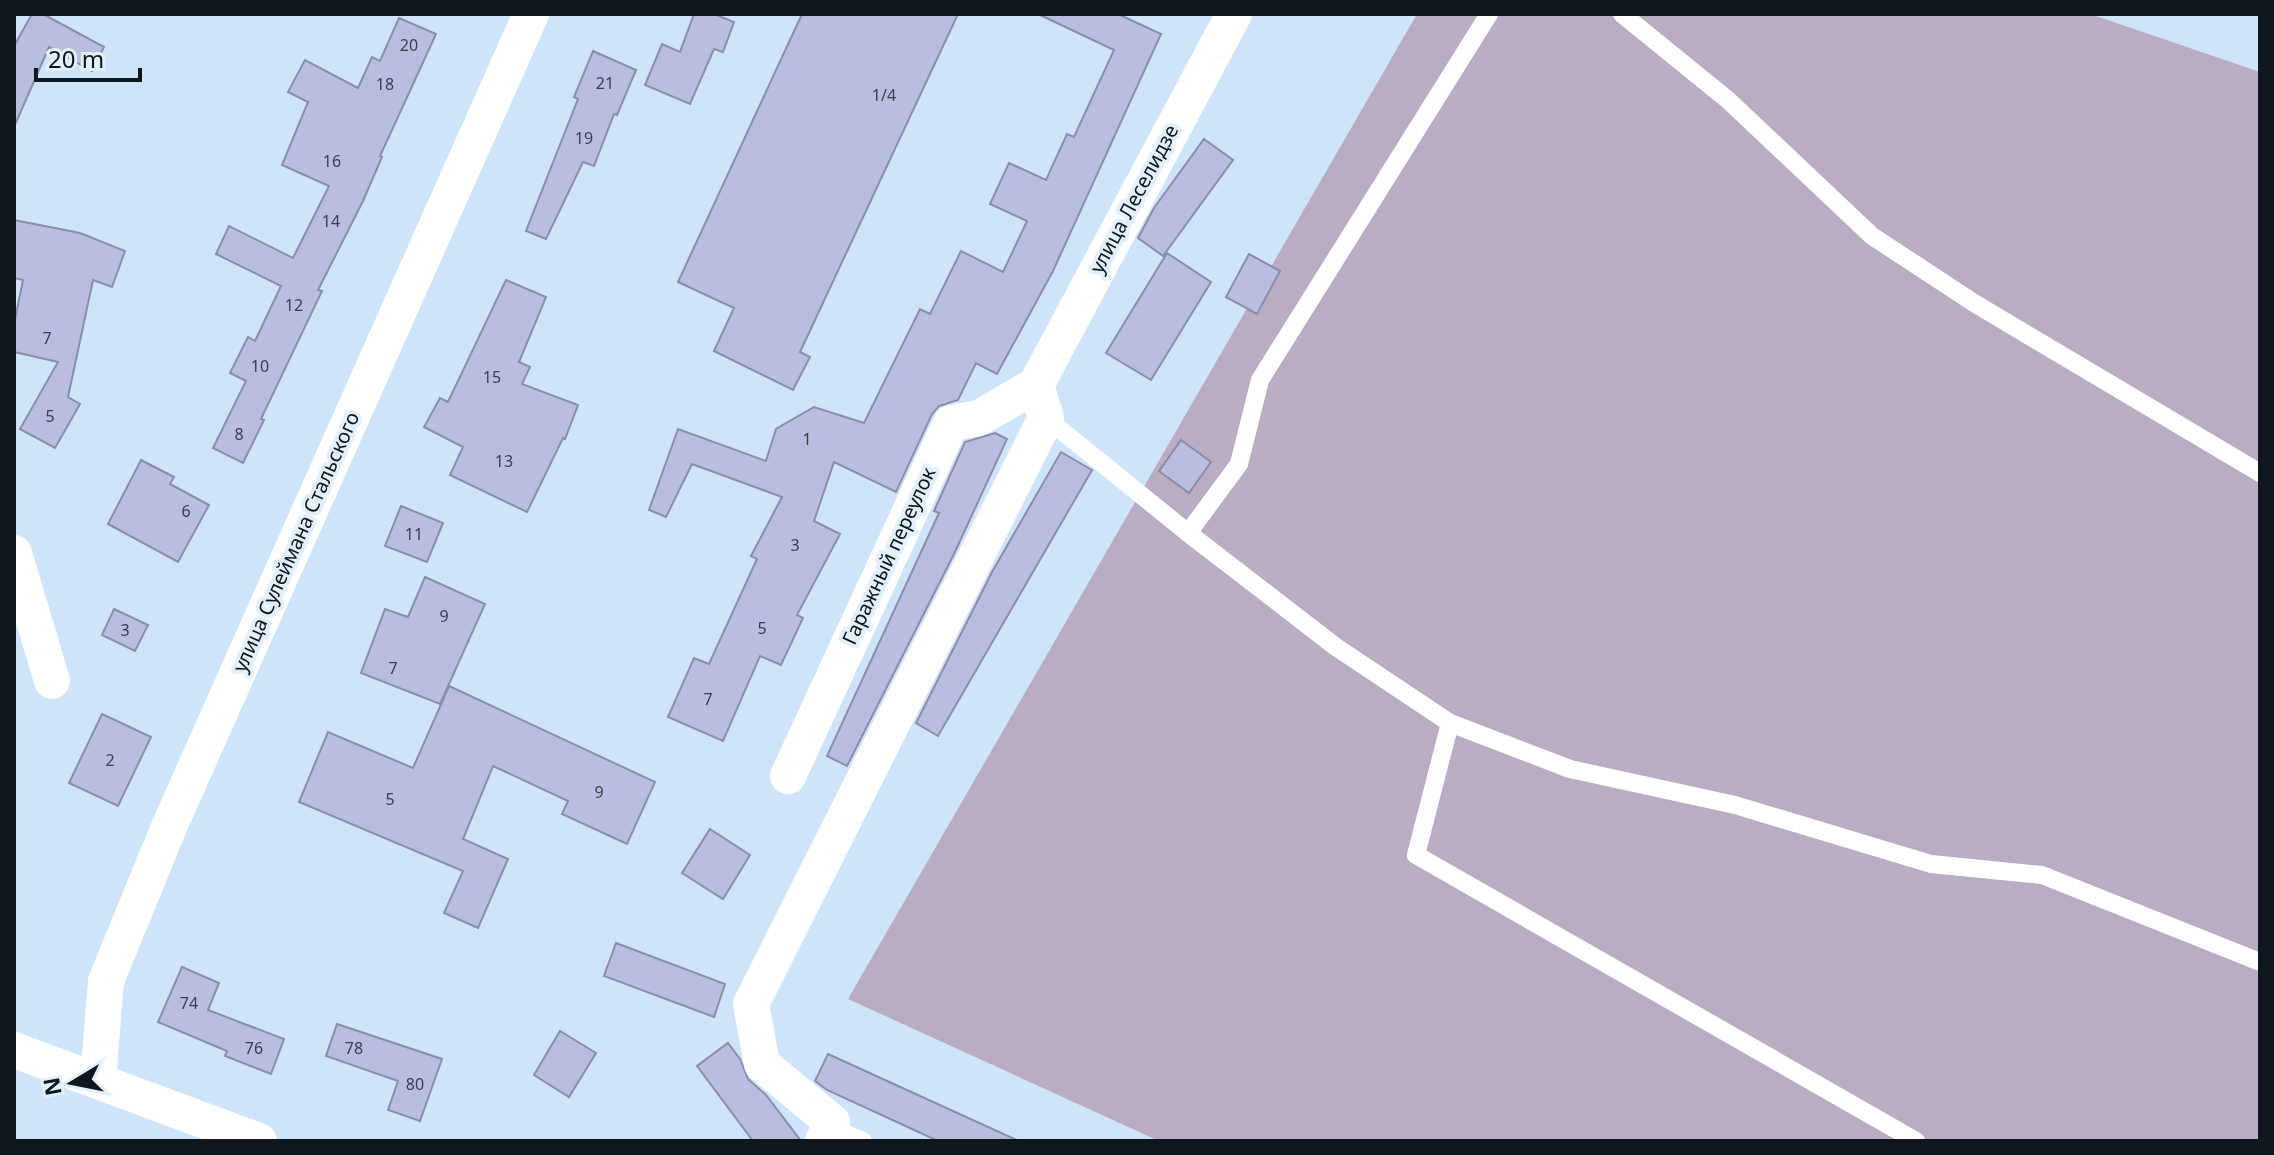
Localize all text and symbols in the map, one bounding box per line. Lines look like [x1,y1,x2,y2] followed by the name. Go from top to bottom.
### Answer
[36,32,140,82] scale bar
[400,34,418,56] house number: 20
[48,42,104,75] text: 20 m
[596,72,614,94] house number: 21
[376,73,394,95] house number: 18
[872,84,896,106] house number: 1/4
[1083,120,1184,278] street label: улица Леселидзе
[575,127,593,149] house number: 19
[323,150,341,172] house number: 16
[322,210,340,232] house number: 14
[285,294,303,316] house number: 12
[42,327,52,349] house number: 7
[251,355,269,377] house number: 10
[483,366,501,388] house number: 15
[45,405,55,427] house number: 5
[226,407,365,676] street label: улица Сулеймана Стальского
[234,423,244,445] house number: 8
[802,428,812,450] house number: 1
[495,450,513,472] house number: 13
[836,462,942,649] street label: Гаражный переулок
[181,500,191,522] house number: 6
[405,523,423,545] house number: 11
[790,534,800,556] house number: 3
[439,605,449,627] house number: 9
[757,617,767,639] house number: 5
[120,619,130,641] house number: 3
[388,657,398,679] house number: 7
[703,688,713,710] house number: 7
[105,749,115,771] house number: 2
[594,781,604,803] house number: 9
[385,788,395,810] house number: 5
[180,992,198,1014] house number: 74
[245,1037,263,1059] house number: 76
[345,1037,363,1059] house number: 78
[32,1043,112,1123] north arrow
[406,1073,424,1095] house number: 80
[35,1075,68,1098] text: N

